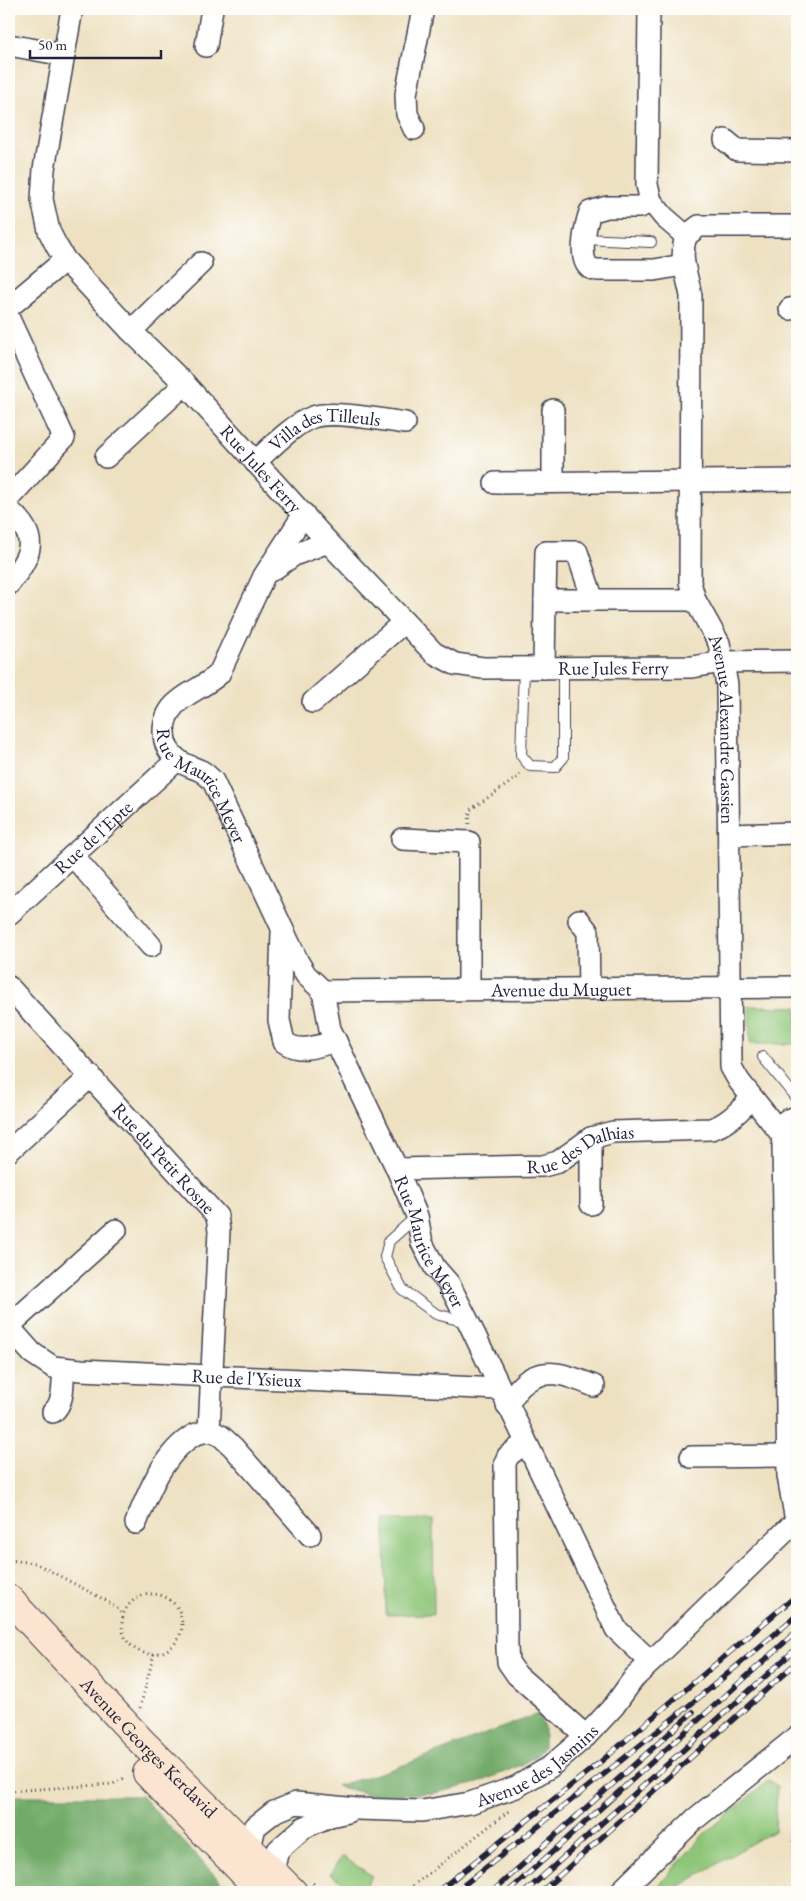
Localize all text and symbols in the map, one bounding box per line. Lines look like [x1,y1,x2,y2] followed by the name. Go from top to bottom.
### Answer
[30,28,161,60] scale bar
[38,35,67,54] text: 50 m
[263,403,382,456] street label: Villa des Tilleuls
[215,419,308,519] street label: Rue Jules Ferry
[702,628,740,824] street label: Avenue Alexandre Gassien
[558,655,670,681] street label: Rue Jules Ferry
[151,727,253,848] street label: Rue Maurice Meyer
[49,795,138,880] street label: Rue de l'Epte
[490,976,631,1003] street label: Avenue du Muguet
[107,1097,221,1219] street label: Rue du Petit Rosne
[526,1119,634,1179] street label: Rue des Dalhias
[388,1172,471,1312] street label: Rue Maurice Meyer
[191,1363,303,1393] street label: Rue de l'Ysieux
[74,1671,223,1824] street label: Avenue Georges Kerdavid
[472,1719,604,1813] street label: Avenue des Jasmins

